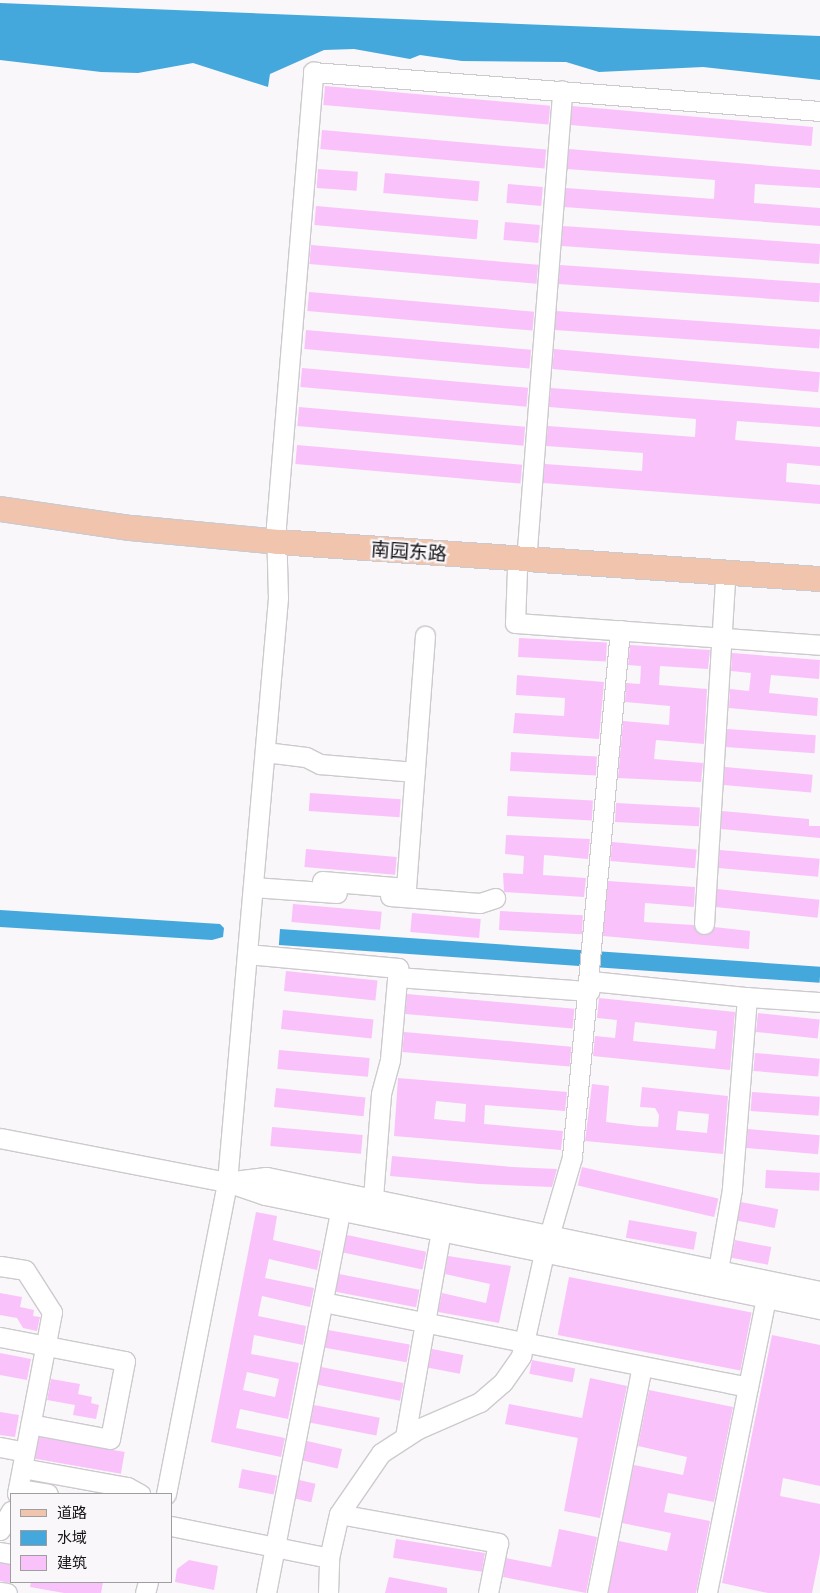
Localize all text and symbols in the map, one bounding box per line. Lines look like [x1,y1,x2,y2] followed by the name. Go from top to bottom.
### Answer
[370,537,448,565] street label: 南园东路
[10,1493,172,1583] legend
[57,1501,87,1524] text: 道路
[57,1526,87,1549] text: 水域
[57,1551,87,1574] text: 建筑

